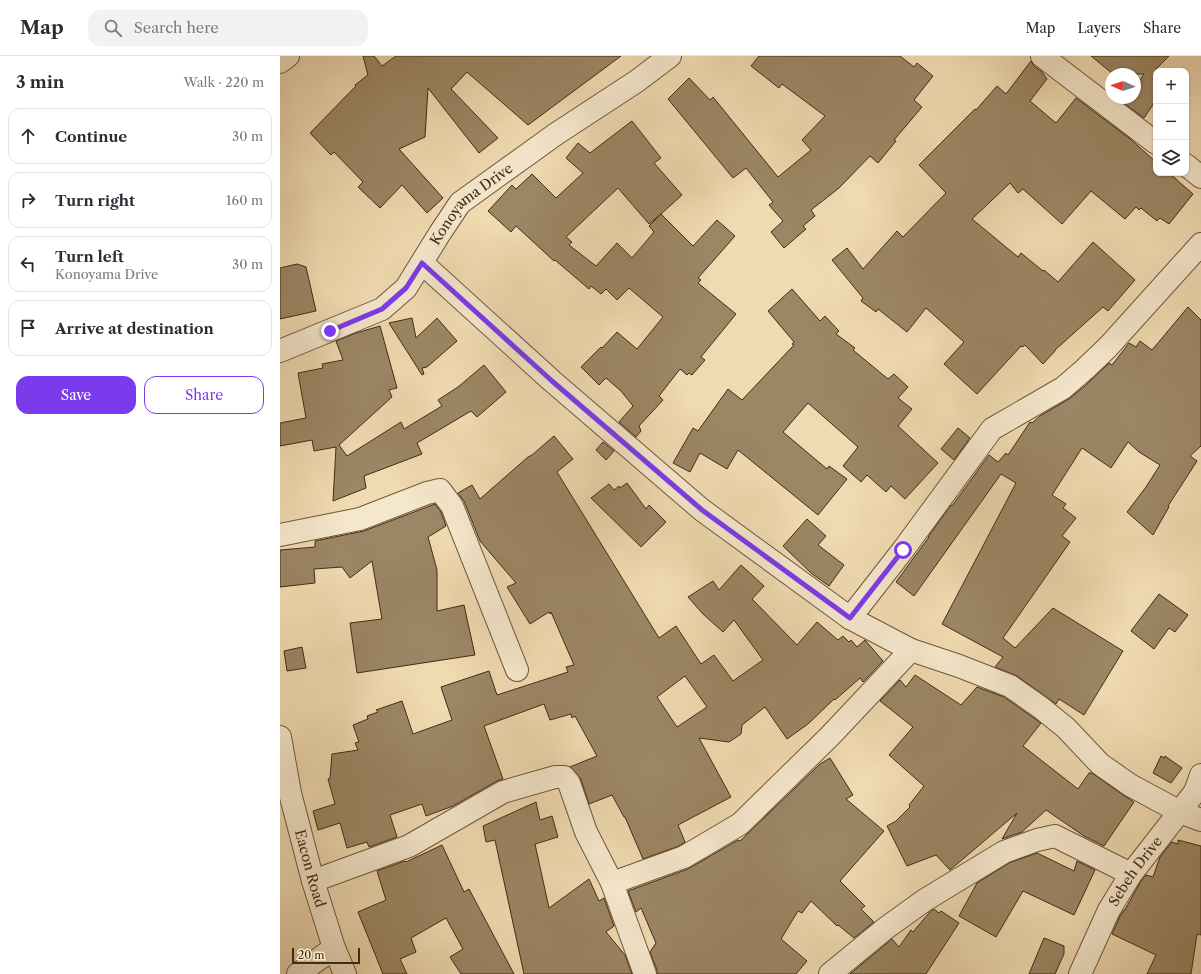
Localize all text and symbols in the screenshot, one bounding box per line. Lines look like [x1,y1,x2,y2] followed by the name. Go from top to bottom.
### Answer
[88,10,368,46] search box
[20,16,64,39] text: Map
[102,17,124,39] icon: search
[134,18,219,37] text: Search here
[1025,19,1055,37] text: Map
[1077,19,1121,37] text: Layers
[1143,19,1181,37] text: Share
[1105,68,1141,104] north arrow
[1153,68,1189,176] map controls
[1153,68,1189,104] button: +
[16,72,65,92] text: 3 min
[184,74,264,90] text: Walk · 220 m
[1153,104,1189,140] button: −
[17,125,39,147] icon: ahead
[55,127,127,146] text: Continue
[232,128,263,144] text: 30 m
[1153,140,1189,176] button: layers
[426,159,516,248] street label: Konoyama Drive
[17,189,39,211] icon: right
[55,191,135,210] text: Turn right
[226,192,263,208] text: 160 m
[55,247,124,266] text: Turn left
[17,253,39,275] icon: left
[232,256,263,272] text: 30 m
[55,266,158,282] text: Konoyama Drive
[17,317,39,339] icon: arrive
[55,319,214,338] text: Arrive at destination
[321,322,339,340] route end
[16,376,136,414] button: Save
[144,376,264,414] button: Share
[894,541,912,559] route start
[291,828,330,910] street label: Eacon Road
[1104,833,1166,910] street label: Sebeh Drive
[292,946,360,965] scale bar
[298,948,324,962] text: 20 m

